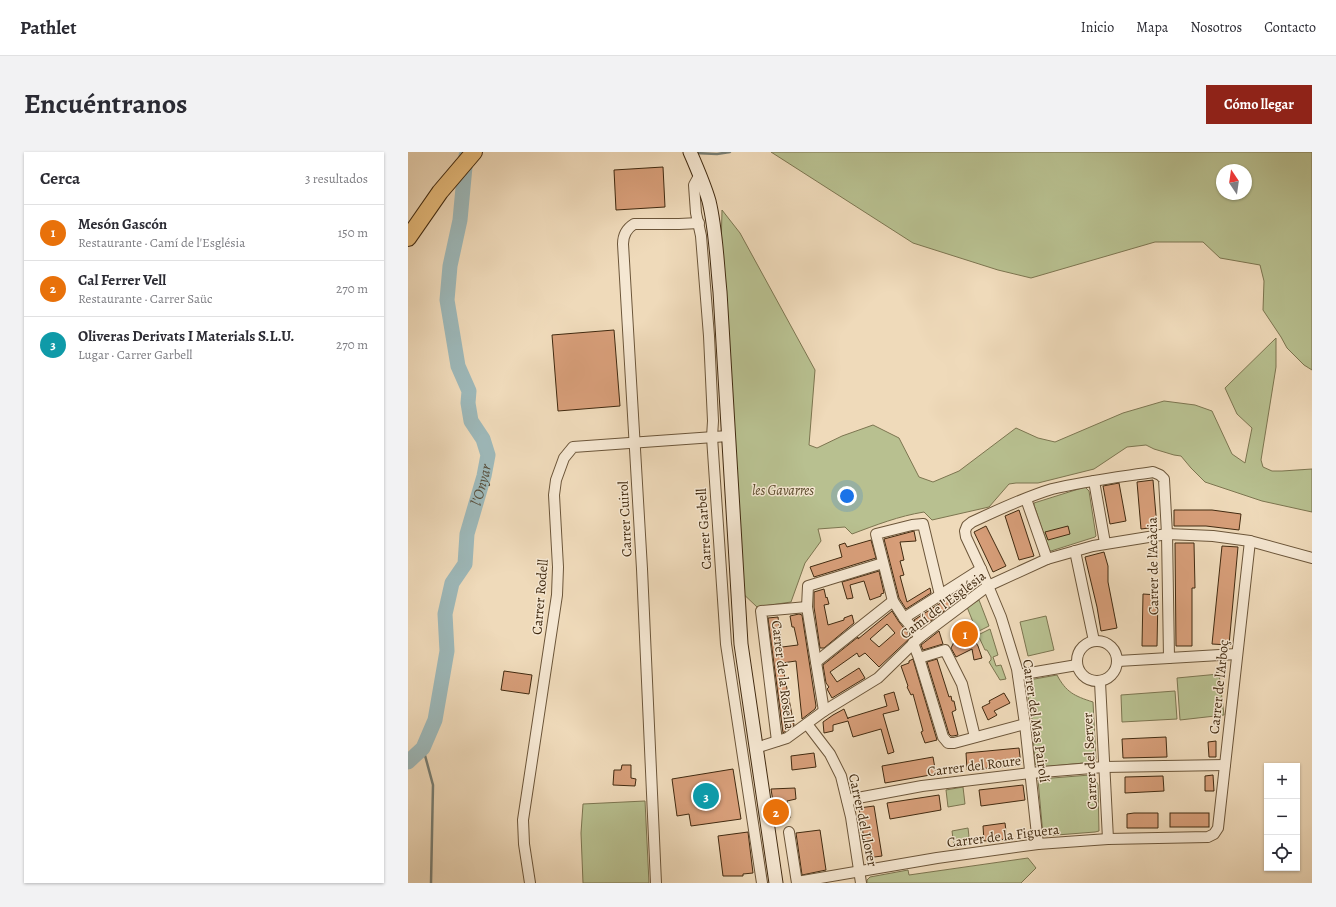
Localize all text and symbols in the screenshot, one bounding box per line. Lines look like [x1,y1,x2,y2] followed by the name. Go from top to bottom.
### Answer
[20,15,76,41] text: Pathlet
[1081,18,1114,37] text: Inicio
[1136,18,1168,37] text: Mapa
[1190,18,1242,37] text: Nosotros
[1264,18,1316,37] text: Contacto
[24,85,188,123] text: Encuéntranos
[1206,85,1312,124] button: Cómo llegar
[1216,164,1252,200] north arrow
[40,167,80,190] text: Cerca
[305,170,368,187] text: 3 resultados
[78,214,167,234] text: Mesón Gascón
[51,224,55,241] text: 1
[338,224,368,241] text: 150 m
[78,234,245,251] text: Restaurante · Camí de l'Església
[78,270,166,290] text: Cal Ferrer Vell
[50,280,56,297] text: 2
[336,280,368,297] text: 270 m
[78,290,213,307] text: Restaurante · Carrer Saüc
[78,326,294,346] text: Oliveras Derivats I Materials S.L.U.
[50,336,56,353] text: 3
[336,336,368,353] text: 270 m
[78,346,192,363] text: Lugar · Carrer Garbell
[466,462,496,508] water label: l'Onyar
[613,480,636,558] street label: Carrer Cuirol
[752,481,814,500] park label: les Gavarres
[837,486,857,506] your location
[692,487,716,570] street label: Carrer Garbell
[1143,516,1163,615] street label: Carrer de l'Acàcia
[527,558,553,636] street label: Carrer Rodell
[896,566,990,644] street label: Camí de l'Església
[767,619,799,731] street label: Carrer de la Rosella
[952,619,978,649] pin: 1
[1205,639,1233,735] street label: Carrer de l'Arboç
[1018,658,1054,784] street label: Carrer del Mas Pairolí
[1078,711,1102,810] street label: Carrer del Server
[926,751,1022,781] street label: Carrer del Roure
[1264,763,1300,871] map controls
[1264,763,1300,799] button: +
[844,772,882,869] street label: Carrer del Llorer
[693,781,719,811] pin: 3
[763,797,789,827] pin: 2
[1264,799,1300,835] button: −
[946,820,1061,852] street label: Carrer de la Figuera
[1264,835,1300,871] button: locate

